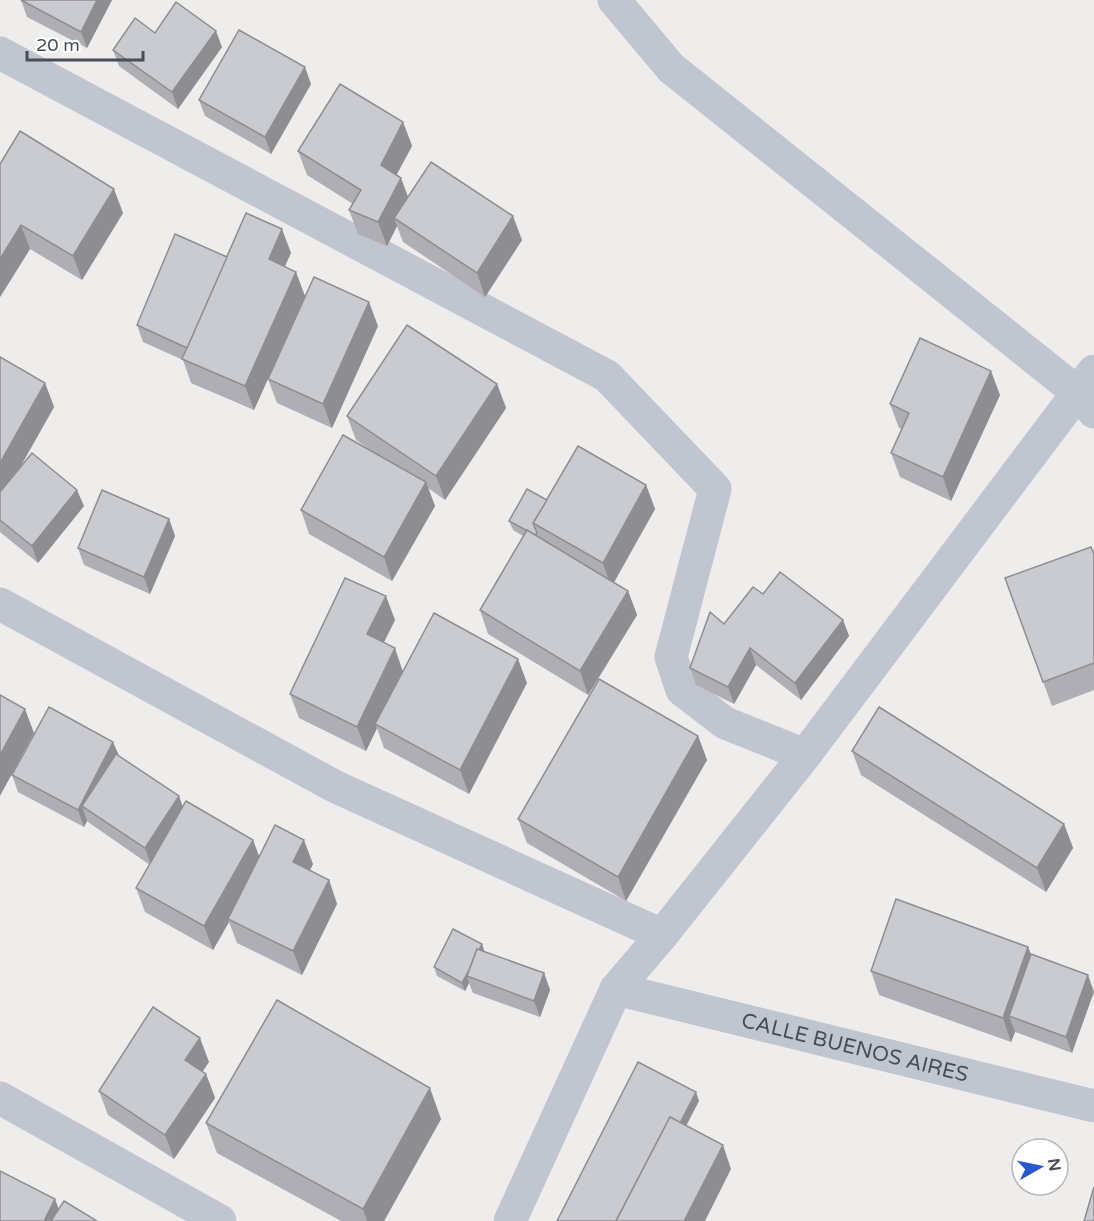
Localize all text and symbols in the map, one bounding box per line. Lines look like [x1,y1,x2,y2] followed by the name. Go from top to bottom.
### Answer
[27,24,142,62] scale bar
[36,34,80,56] text: 20 m
[739,1008,971,1087] street label: CALLE BUENOS AIRES
[1010,1137,1070,1197] north arrow
[1043,1157,1065,1173] text: N

